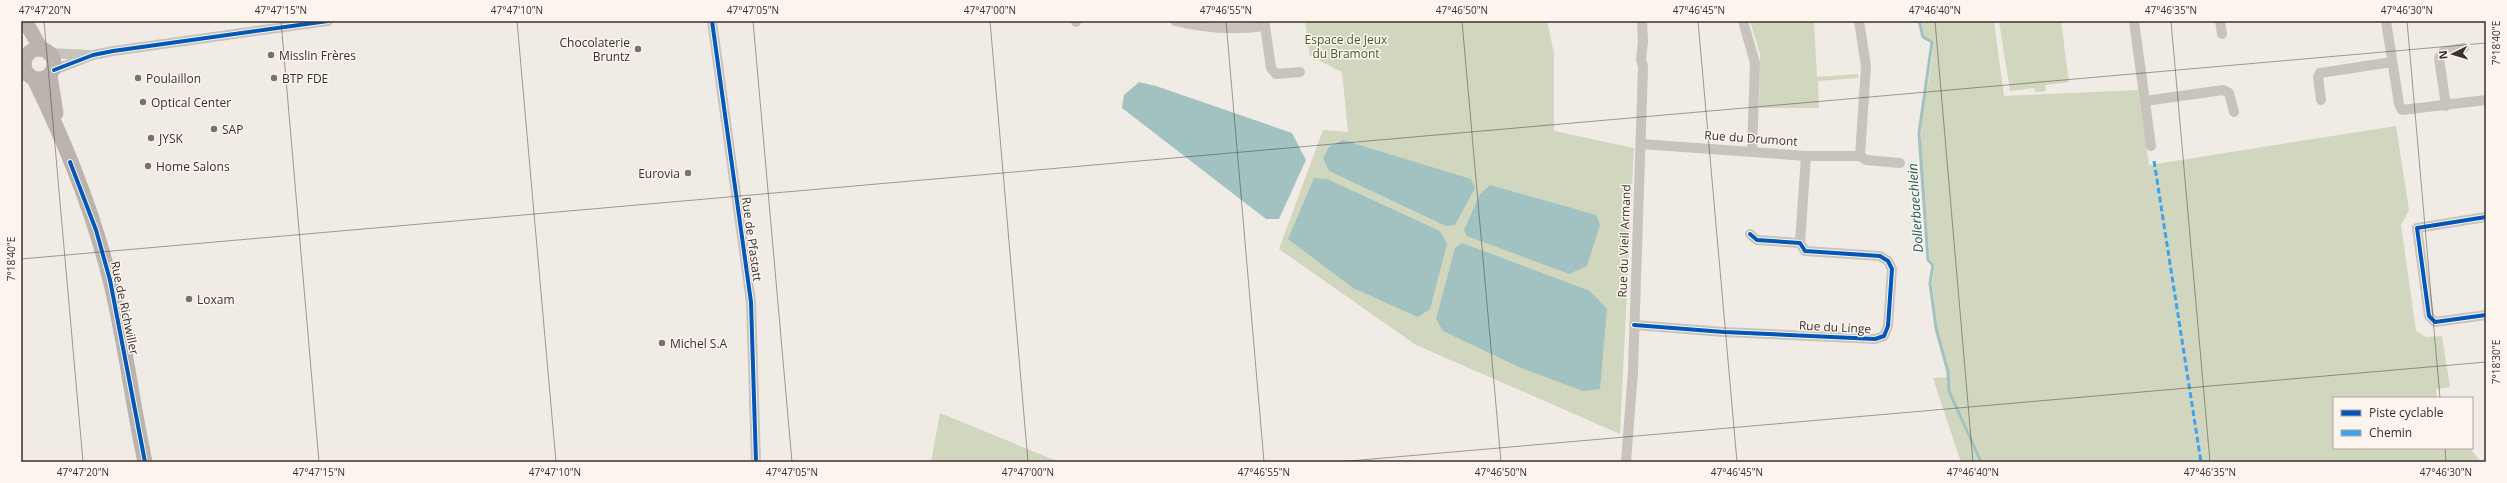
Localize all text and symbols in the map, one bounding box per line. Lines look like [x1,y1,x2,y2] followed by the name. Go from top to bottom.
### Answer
[19,3,71,17] text: 47°47'20"N
[255,3,307,17] text: 47°47'15"N
[491,3,543,17] text: 47°47'10"N
[727,3,779,17] text: 47°47'05"N
[964,3,1016,17] text: 47°47'00"N
[1200,3,1252,17] text: 47°46'55"N
[1436,3,1488,17] text: 47°46'50"N
[1673,3,1725,17] text: 47°46'45"N
[1909,3,1961,17] text: 47°46'40"N
[2145,3,2197,17] text: 47°46'35"N
[2381,3,2433,17] text: 47°46'30"N
[2489,21,2503,65] text: 7°18'40"E
[1305,31,1388,62] park label: Espace de Jeux du Bramont
[560,34,630,65] place label: Chocolaterie Bruntz
[2433,34,2473,74] north arrow
[633,44,643,54] marker: Chocolaterie Bruntz
[279,47,356,64] place label: Misslin Frères
[266,50,276,60] marker: Misslin Frères
[2435,50,2450,60] text: N
[146,70,201,87] place label: Poulaillon
[282,70,328,87] place label: BTP FDE
[133,73,143,83] marker: Poulaillon
[269,73,279,83] marker: BTP FDE
[151,94,231,111] place label: Optical Center
[138,97,148,107] marker: Optical Center
[222,121,243,138] place label: SAP
[209,124,219,134] marker: SAP
[1704,126,1798,150] street label: Rue du Drumont
[158,130,184,147] place label: JYSK
[146,133,156,143] marker: JYSK
[156,158,230,175] place label: Home Salons
[143,161,153,171] marker: Home Salons
[1903,163,1927,253] water label: Dollerbaechlein
[638,165,680,182] place label: Eurovia
[683,168,693,178] marker: Eurovia
[1614,184,1634,298] street label: Rue du Vieil Armand
[738,196,766,282] street label: Rue de Pfastatt
[4,237,18,281] text: 7°18'40"E
[107,260,143,357] street label: Rue de Richwiller
[197,291,235,308] place label: Loxam
[184,294,194,304] marker: Loxam
[1798,317,1872,337] street label: Rue du Linge
[670,335,728,352] place label: Michel S.A
[657,338,667,348] marker: Michel S.A
[2489,340,2503,384] text: 7°18'30"E
[2333,397,2473,449] legend
[2369,404,2444,421] text: Piste cyclable
[2369,424,2412,441] text: Chemin
[57,465,109,479] text: 47°47'20"N
[293,465,345,479] text: 47°47'15"N
[529,465,581,479] text: 47°47'10"N
[766,465,818,479] text: 47°47'05"N
[1002,465,1054,479] text: 47°47'00"N
[1238,465,1290,479] text: 47°46'55"N
[1475,465,1527,479] text: 47°46'50"N
[1711,465,1763,479] text: 47°46'45"N
[1947,465,1999,479] text: 47°46'40"N
[2184,465,2236,479] text: 47°46'35"N
[2420,465,2472,479] text: 47°46'30"N

